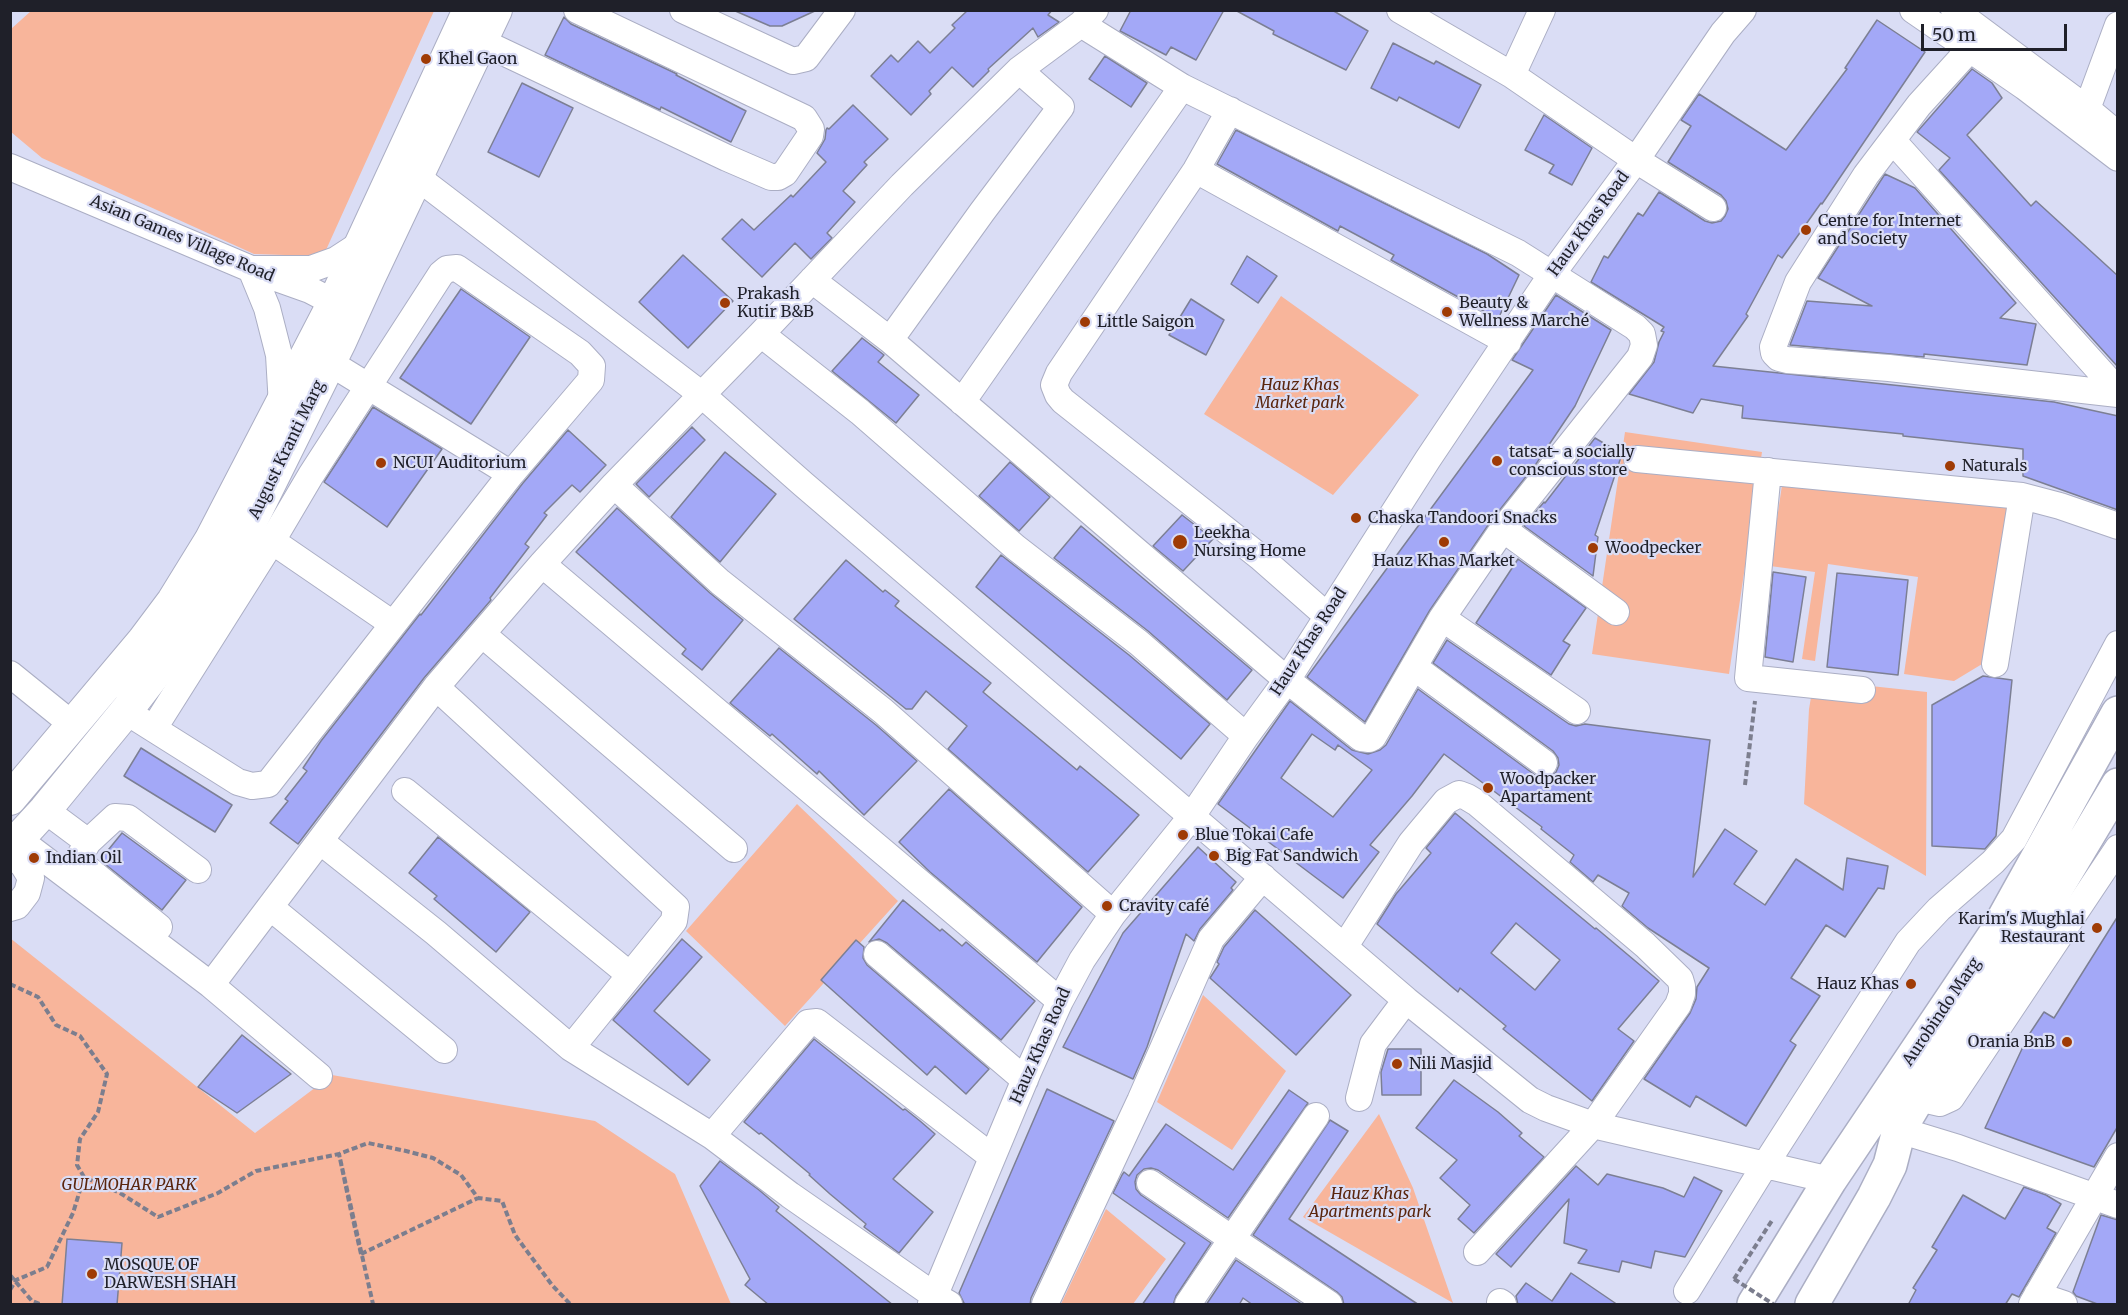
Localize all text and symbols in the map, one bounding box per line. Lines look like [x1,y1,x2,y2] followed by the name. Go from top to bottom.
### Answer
[1924,12,2070,50] scale bar
[1932,23,1976,46] text: 50 m
[438,49,517,69] place label: Khel Gaon
[419,52,433,66] marker: Khel Gaon
[1545,168,1633,280] street label: Hauz Khas Road
[87,191,277,287] street label: Asian Games Village Road
[1818,211,1961,249] place label: Centre for Internet and Society
[1799,223,1813,237] marker: Centre for Internet and Society
[737,284,814,322] place label: Prakash Kutir B&B
[1459,293,1589,331] place label: Beauty & Wellness Marché
[718,296,732,310] marker: Prakash Kutir B&B
[1440,305,1454,319] marker: Beauty & Wellness Marché
[1097,312,1194,332] place label: Little Saigon
[1078,315,1092,329] marker: Little Saigon
[1255,375,1345,413] park label: Hauz Khas Market park
[245,377,329,523] street label: August Kranti Marg
[1509,442,1635,480] place label: tatsat- a socially conscious store
[393,453,526,473] place label: NCUI Auditorium
[1490,454,1504,468] marker: tatsat- a socially conscious store
[374,456,388,470] marker: NCUI Auditorium
[1962,456,2027,476] place label: Naturals
[1943,459,1957,473] marker: Naturals
[1368,508,1557,528] place label: Chaska Tandoori Snacks
[1349,511,1363,525] marker: Chaska Tandoori Snacks
[1194,523,1306,561] place label: Leekha Nursing Home
[1171,533,1189,551] marker: Leekha Nursing Home
[1437,535,1451,549] marker: Hauz Khas Market
[1605,538,1701,558] place label: Woodpecker
[1586,541,1600,555] marker: Woodpecker
[1373,551,1515,571] place label: Hauz Khas Market
[1267,584,1351,700] street label: Hauz Khas Road
[1500,769,1596,807] place label: Woodpacker Apartament
[1481,781,1495,795] marker: Woodpacker Apartament
[1195,825,1313,845] place label: Blue Tokai Cafe
[1176,828,1190,842] marker: Blue Tokai Cafe
[1226,846,1358,866] place label: Big Fat Sandwich
[46,848,122,868] place label: Indian Oil
[1207,849,1221,863] marker: Big Fat Sandwich
[27,851,41,865] marker: Indian Oil
[1119,896,1209,916] place label: Cravity café
[1100,899,1114,913] marker: Cravity café
[1958,909,2085,947] place label: Karim's Mughlai Restaurant
[2090,921,2104,935] marker: Karim's Mughlai Restaurant
[1899,954,1985,1070] street label: Aurobindo Marg
[1817,974,1899,994] place label: Hauz Khas
[1904,977,1918,991] marker: Hauz Khas
[1007,985,1075,1107] street label: Hauz Khas Road
[1968,1032,2055,1052] place label: Orania BnB
[2060,1035,2074,1049] marker: Orania BnB
[1409,1054,1492,1074] place label: Nili Masjid
[1390,1057,1404,1071] marker: Nili Masjid
[62,1175,196,1195] park label: GULMOHAR PARK
[1309,1184,1431,1222] park label: Hauz Khas Apartments park
[104,1255,236,1293] place label: MOSQUE OF DARWESH SHAH
[85,1267,99,1281] marker: MOSQUE OF DARWESH SHAH

